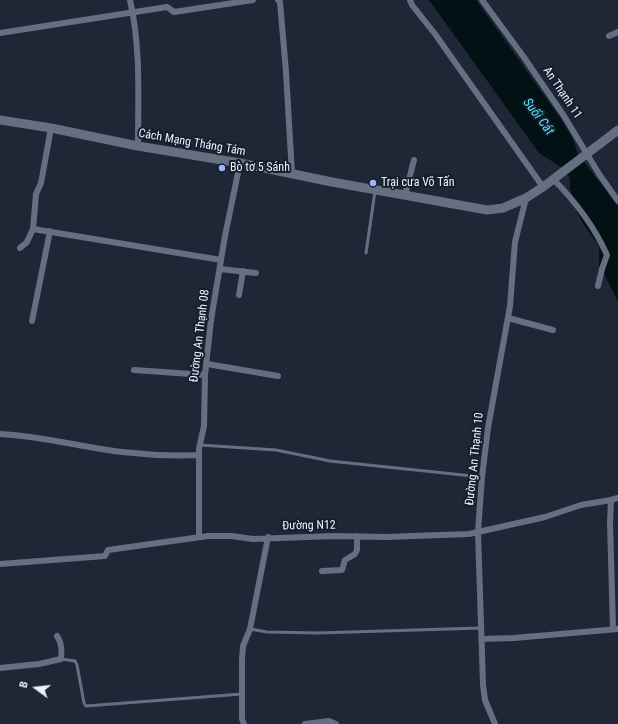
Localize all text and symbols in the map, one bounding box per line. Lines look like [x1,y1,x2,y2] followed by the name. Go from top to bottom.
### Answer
[539,64,585,122] street label: An Thạnh 11
[519,96,557,138] water label: Suối Cát
[137,126,247,160] street label: Cách Mạng Tháng Tám
[230,161,290,175] place label: Bò tơ 5 Sánh
[217,163,227,173] marker: Bò tơ 5 Sánh
[381,176,455,190] place label: Trại cưa Võ Tấn
[368,178,378,188] marker: Trại cưa Võ Tấn
[187,289,213,383] street label: Đường An Thạnh 08
[463,412,487,506] street label: Đường An Thạnh 10
[282,518,336,534] street label: Đường N12
[16,668,56,708] north arrow
[17,680,31,689] text: B

